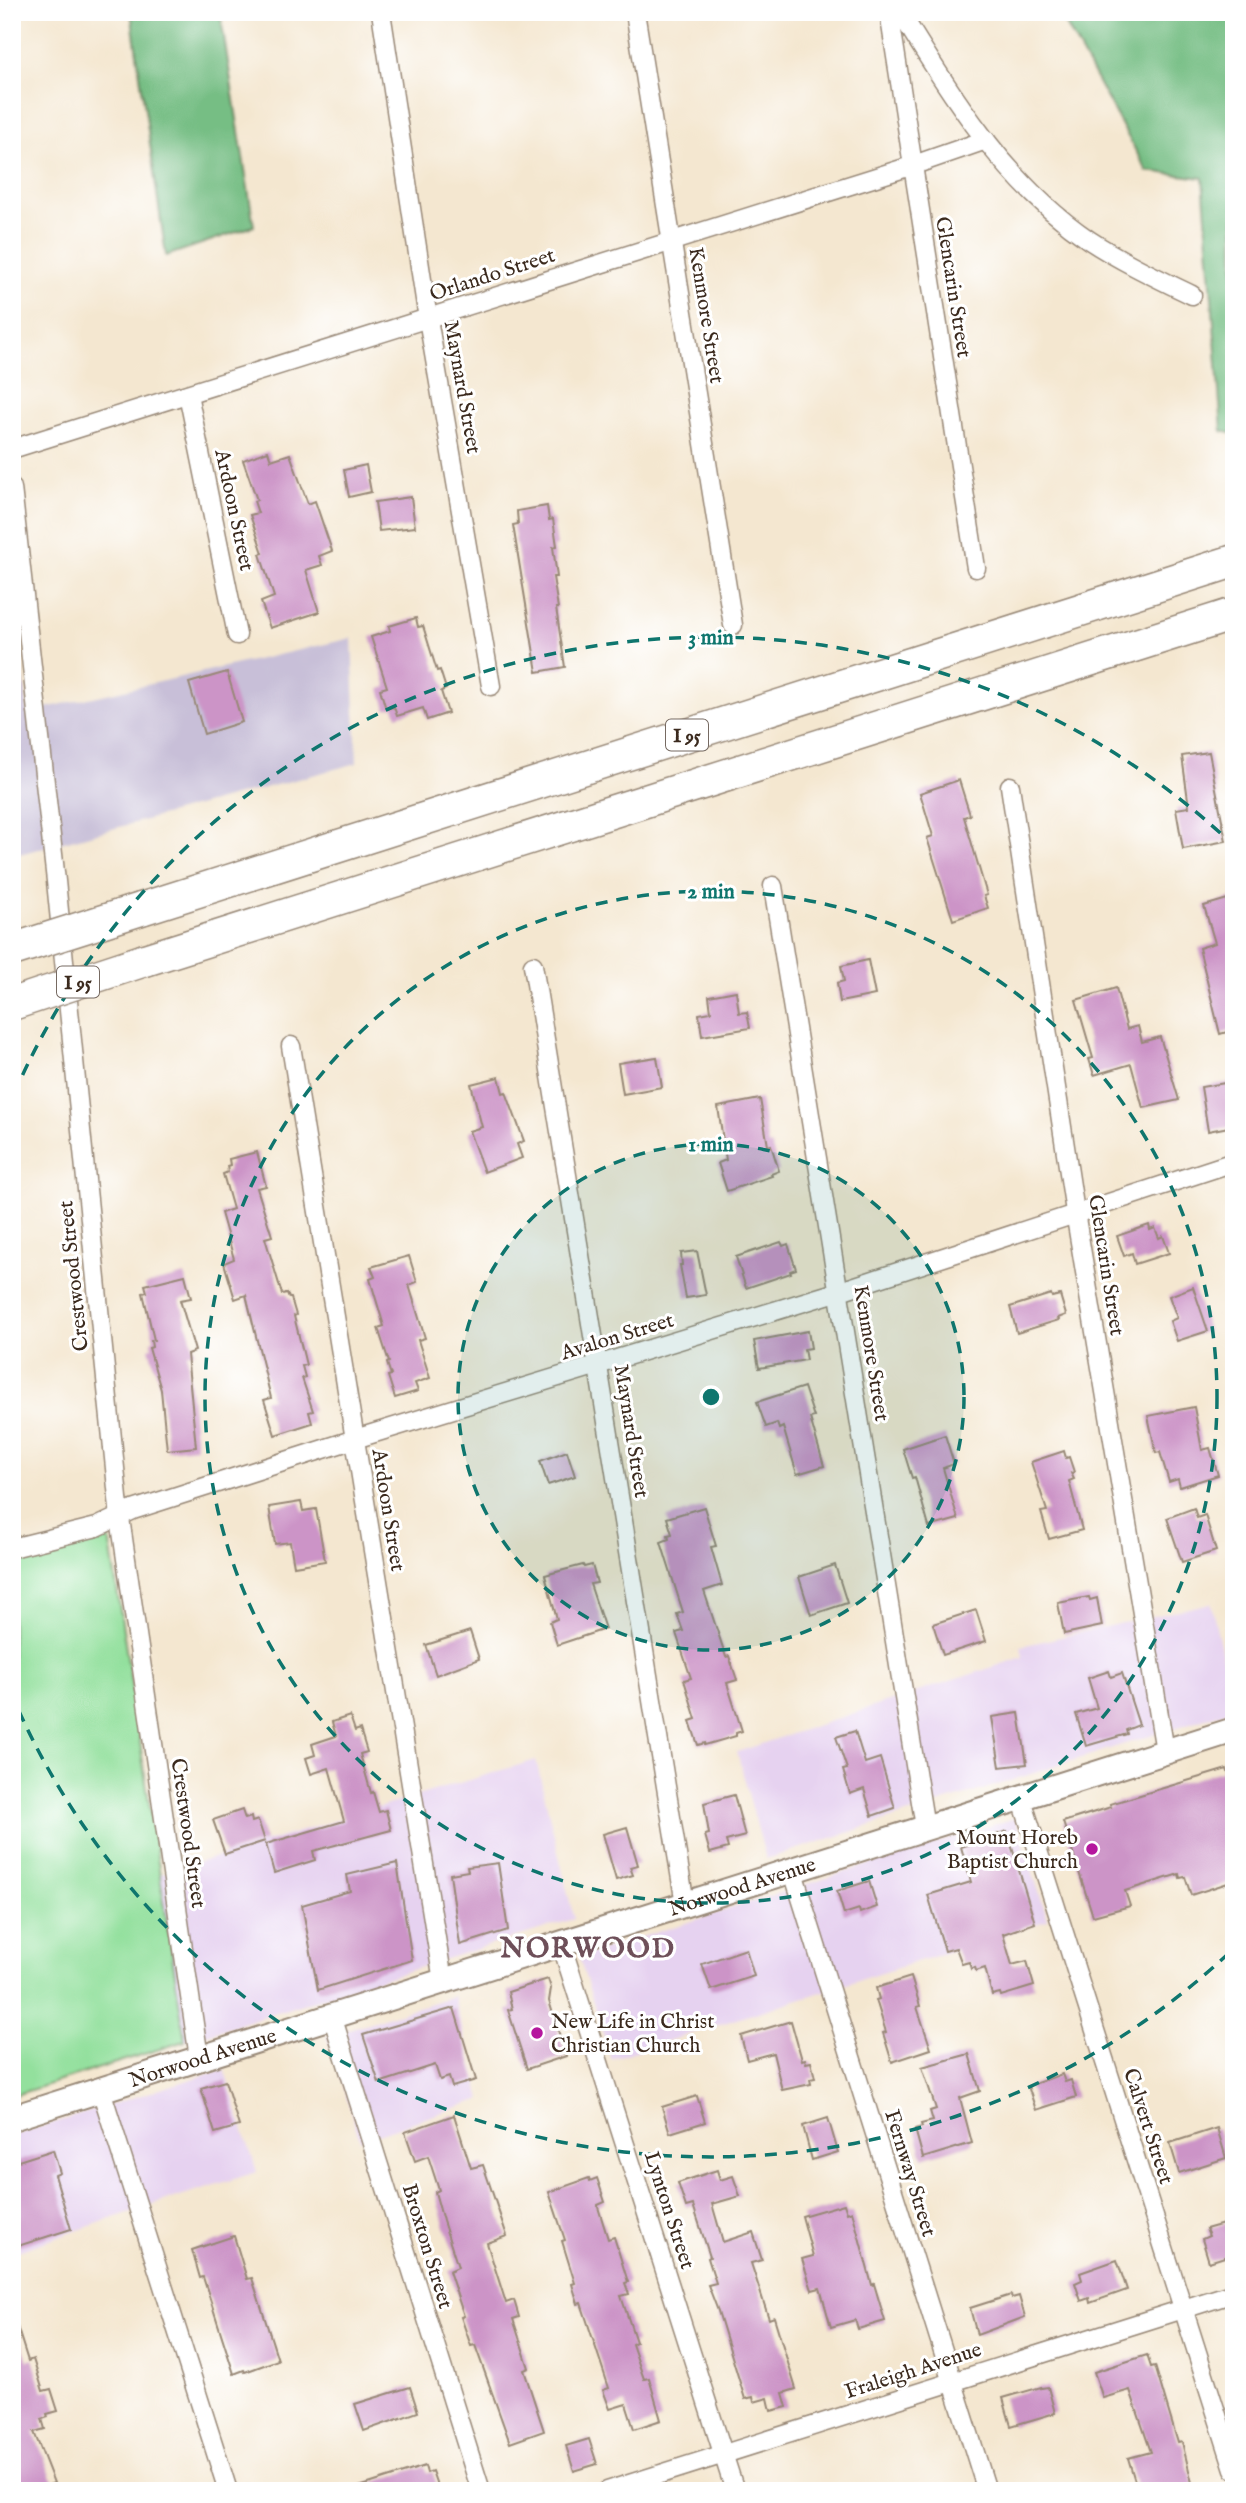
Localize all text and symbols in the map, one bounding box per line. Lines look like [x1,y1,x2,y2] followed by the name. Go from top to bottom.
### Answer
[928,215,977,360] street label: Glencarin Street
[426,242,559,308] street label: Orlando Street
[681,245,730,385] street label: Kenmore Street
[437,318,487,456] street label: Maynard Street
[207,446,260,574] street label: Ardoon Street
[688,625,734,652] text: 3 min
[666,720,708,750] road number: I 95
[687,879,735,906] text: 2 min
[57,966,99,998] road number: I 95
[688,1132,734,1159] text: 1 min
[1081,1193,1130,1338] street label: Glencarin Street
[53,1199,96,1352] street label: Crestwood Street
[846,1283,895,1423] street label: Kenmore Street
[557,1307,677,1368] street label: Avalon Street
[607,1363,654,1500] street label: Maynard Street
[699,1385,723,1409] centre of rings
[364,1446,411,1573] street label: Ardoon Street
[164,1757,211,1910] street label: Crestwood Street
[947,1825,1078,1876] place label: Mount Horeb Baptist Church
[1084,1841,1100,1857] marker: Mount Horeb Baptist Church
[666,1852,820,1924] street label: Norwood Avenue
[499,1932,676,1967] district label: NORWOOD
[551,2009,714,2060] place label: New Life in Christ Christian Church
[126,2023,280,2095] street label: Norwood Avenue
[529,2025,545,2041] marker: New Life in Christ Christian Church
[1116,2065,1179,2188] street label: Calvert Street
[877,2107,942,2240] street label: Fernway Street
[637,2148,700,2273] street label: Lynton Street
[395,2181,458,2312] street label: Broxton Street
[842,2337,986,2406] street label: Fraleigh Avenue

